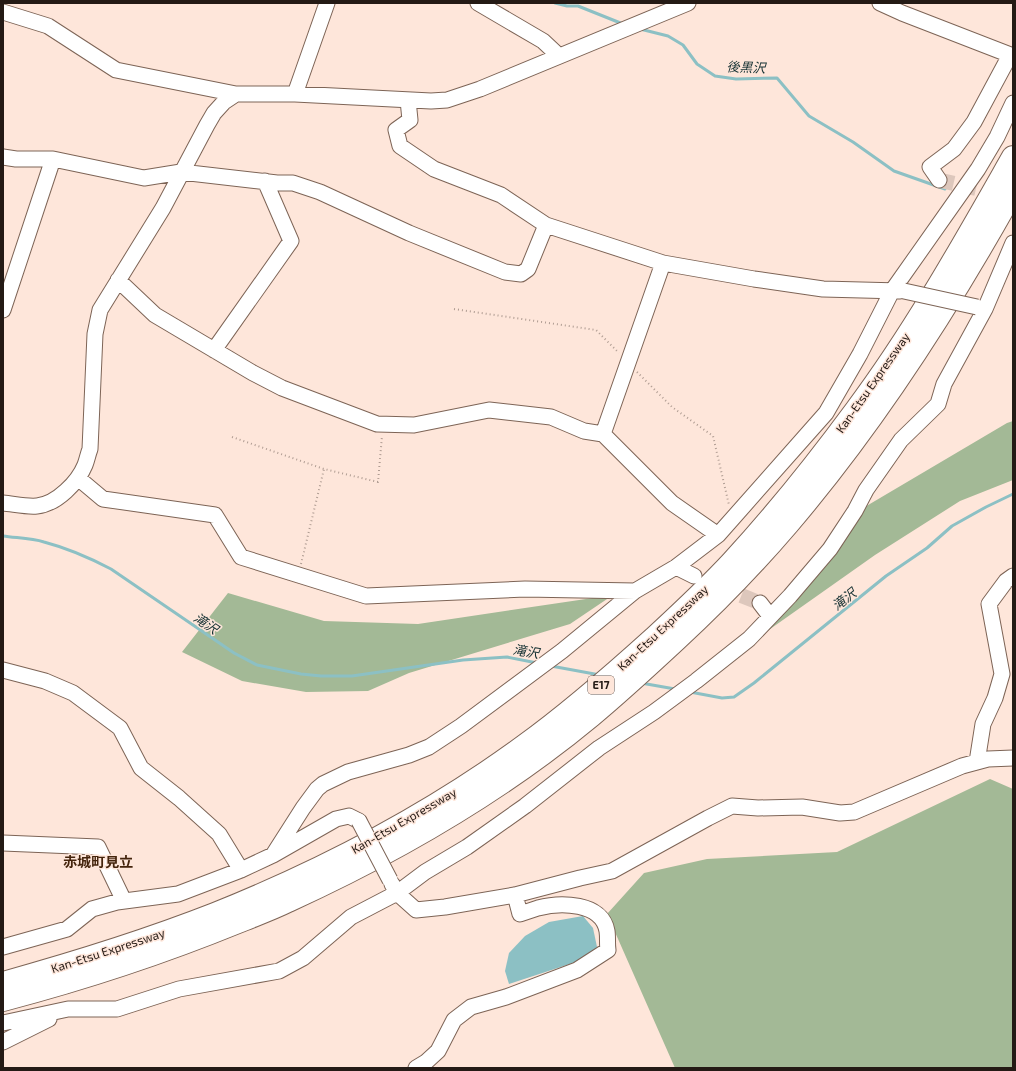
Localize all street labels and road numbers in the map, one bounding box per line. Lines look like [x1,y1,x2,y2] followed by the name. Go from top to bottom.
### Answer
[832,329,912,435] street label: Kan-Etsu Expressway
[614,581,711,673] street label: Kan-Etsu Expressway
[588,676,614,694] road number: E17
[348,784,459,856] street label: Kan-Etsu Expressway
[49,925,167,975] street label: Kan-Etsu Expressway

